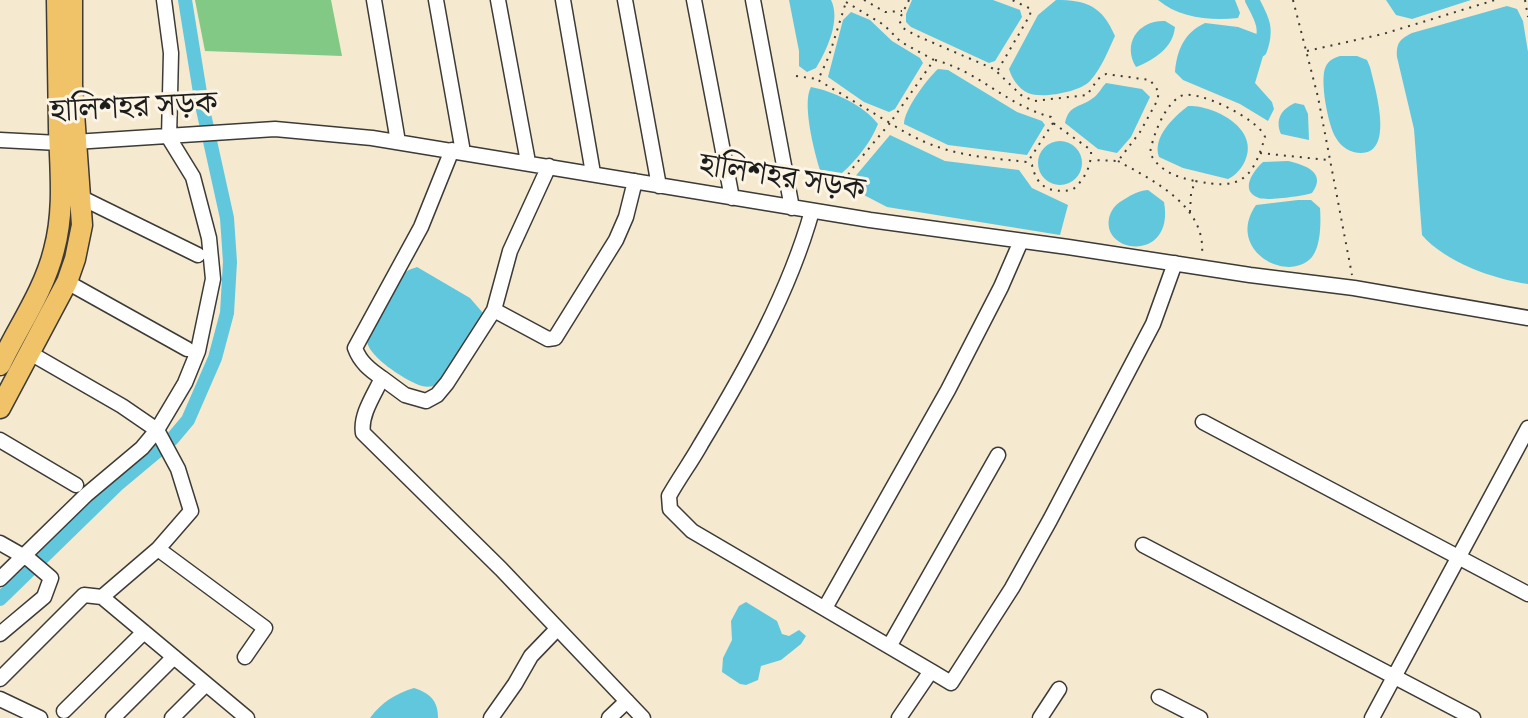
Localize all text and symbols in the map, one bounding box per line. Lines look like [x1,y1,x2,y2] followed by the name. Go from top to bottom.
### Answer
[49,84,219,132] street label: হালিশহর সড়ক
[696,146,868,210] street label: হালিশহর সড়ক

